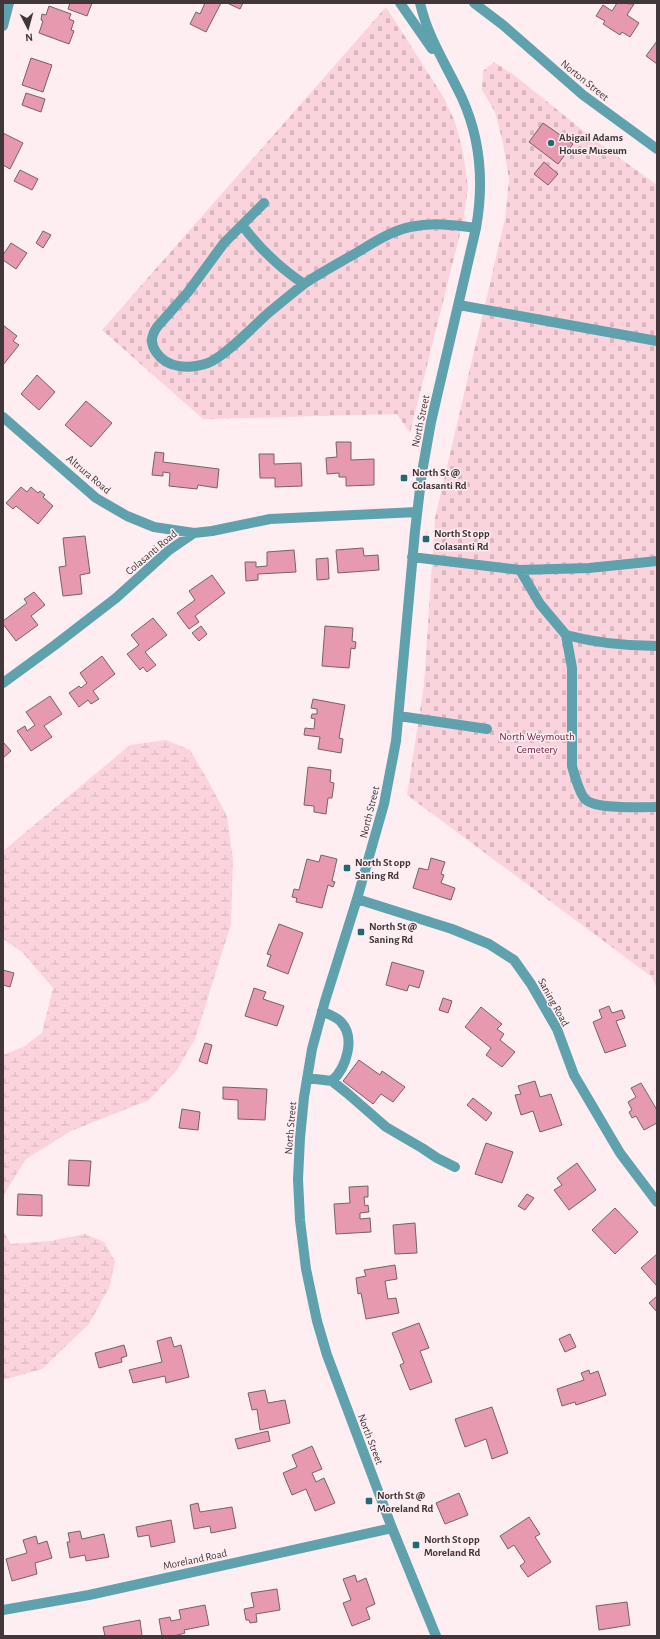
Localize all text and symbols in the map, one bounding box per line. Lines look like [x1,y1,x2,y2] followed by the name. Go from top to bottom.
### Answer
[8,8,48,48] north arrow
[25,32,33,43] text: N
[559,58,611,103] street label: Norton Street
[559,132,627,156] place label: Abigail Adams House Museum
[546,138,556,148] marker: Abigail Adams House Museum
[410,394,431,448] street label: North Street
[65,453,113,496] street label: Altrura Road
[412,467,467,491] place label: North St @ Colasanti Rd
[399,473,409,483] marker: North St @ Colasanti Rd
[124,528,179,577] street label: Colasanti Road
[434,528,490,552] place label: North St opp Colasanti Rd
[421,534,431,544] marker: North St opp Colasanti Rd
[499,731,575,755] park label: North Weymouth Cemetery
[358,785,381,839] street label: North Street
[355,857,411,881] place label: North St opp Saning Rd
[342,863,352,873] marker: North St opp Saning Rd
[369,921,418,945] place label: North St @ Saning Rd
[356,927,366,937] marker: North St @ Saning Rd
[536,976,571,1028] street label: Saning Road
[283,1101,298,1155] street label: North Street
[356,1412,385,1466] street label: North Street
[377,1490,433,1514] place label: North St @ Moreland Rd
[364,1496,374,1506] marker: North St @ Moreland Rd
[424,1534,480,1558] place label: North St opp Moreland Rd
[411,1540,421,1550] marker: North St opp Moreland Rd
[162,1547,228,1572] street label: Moreland Road

